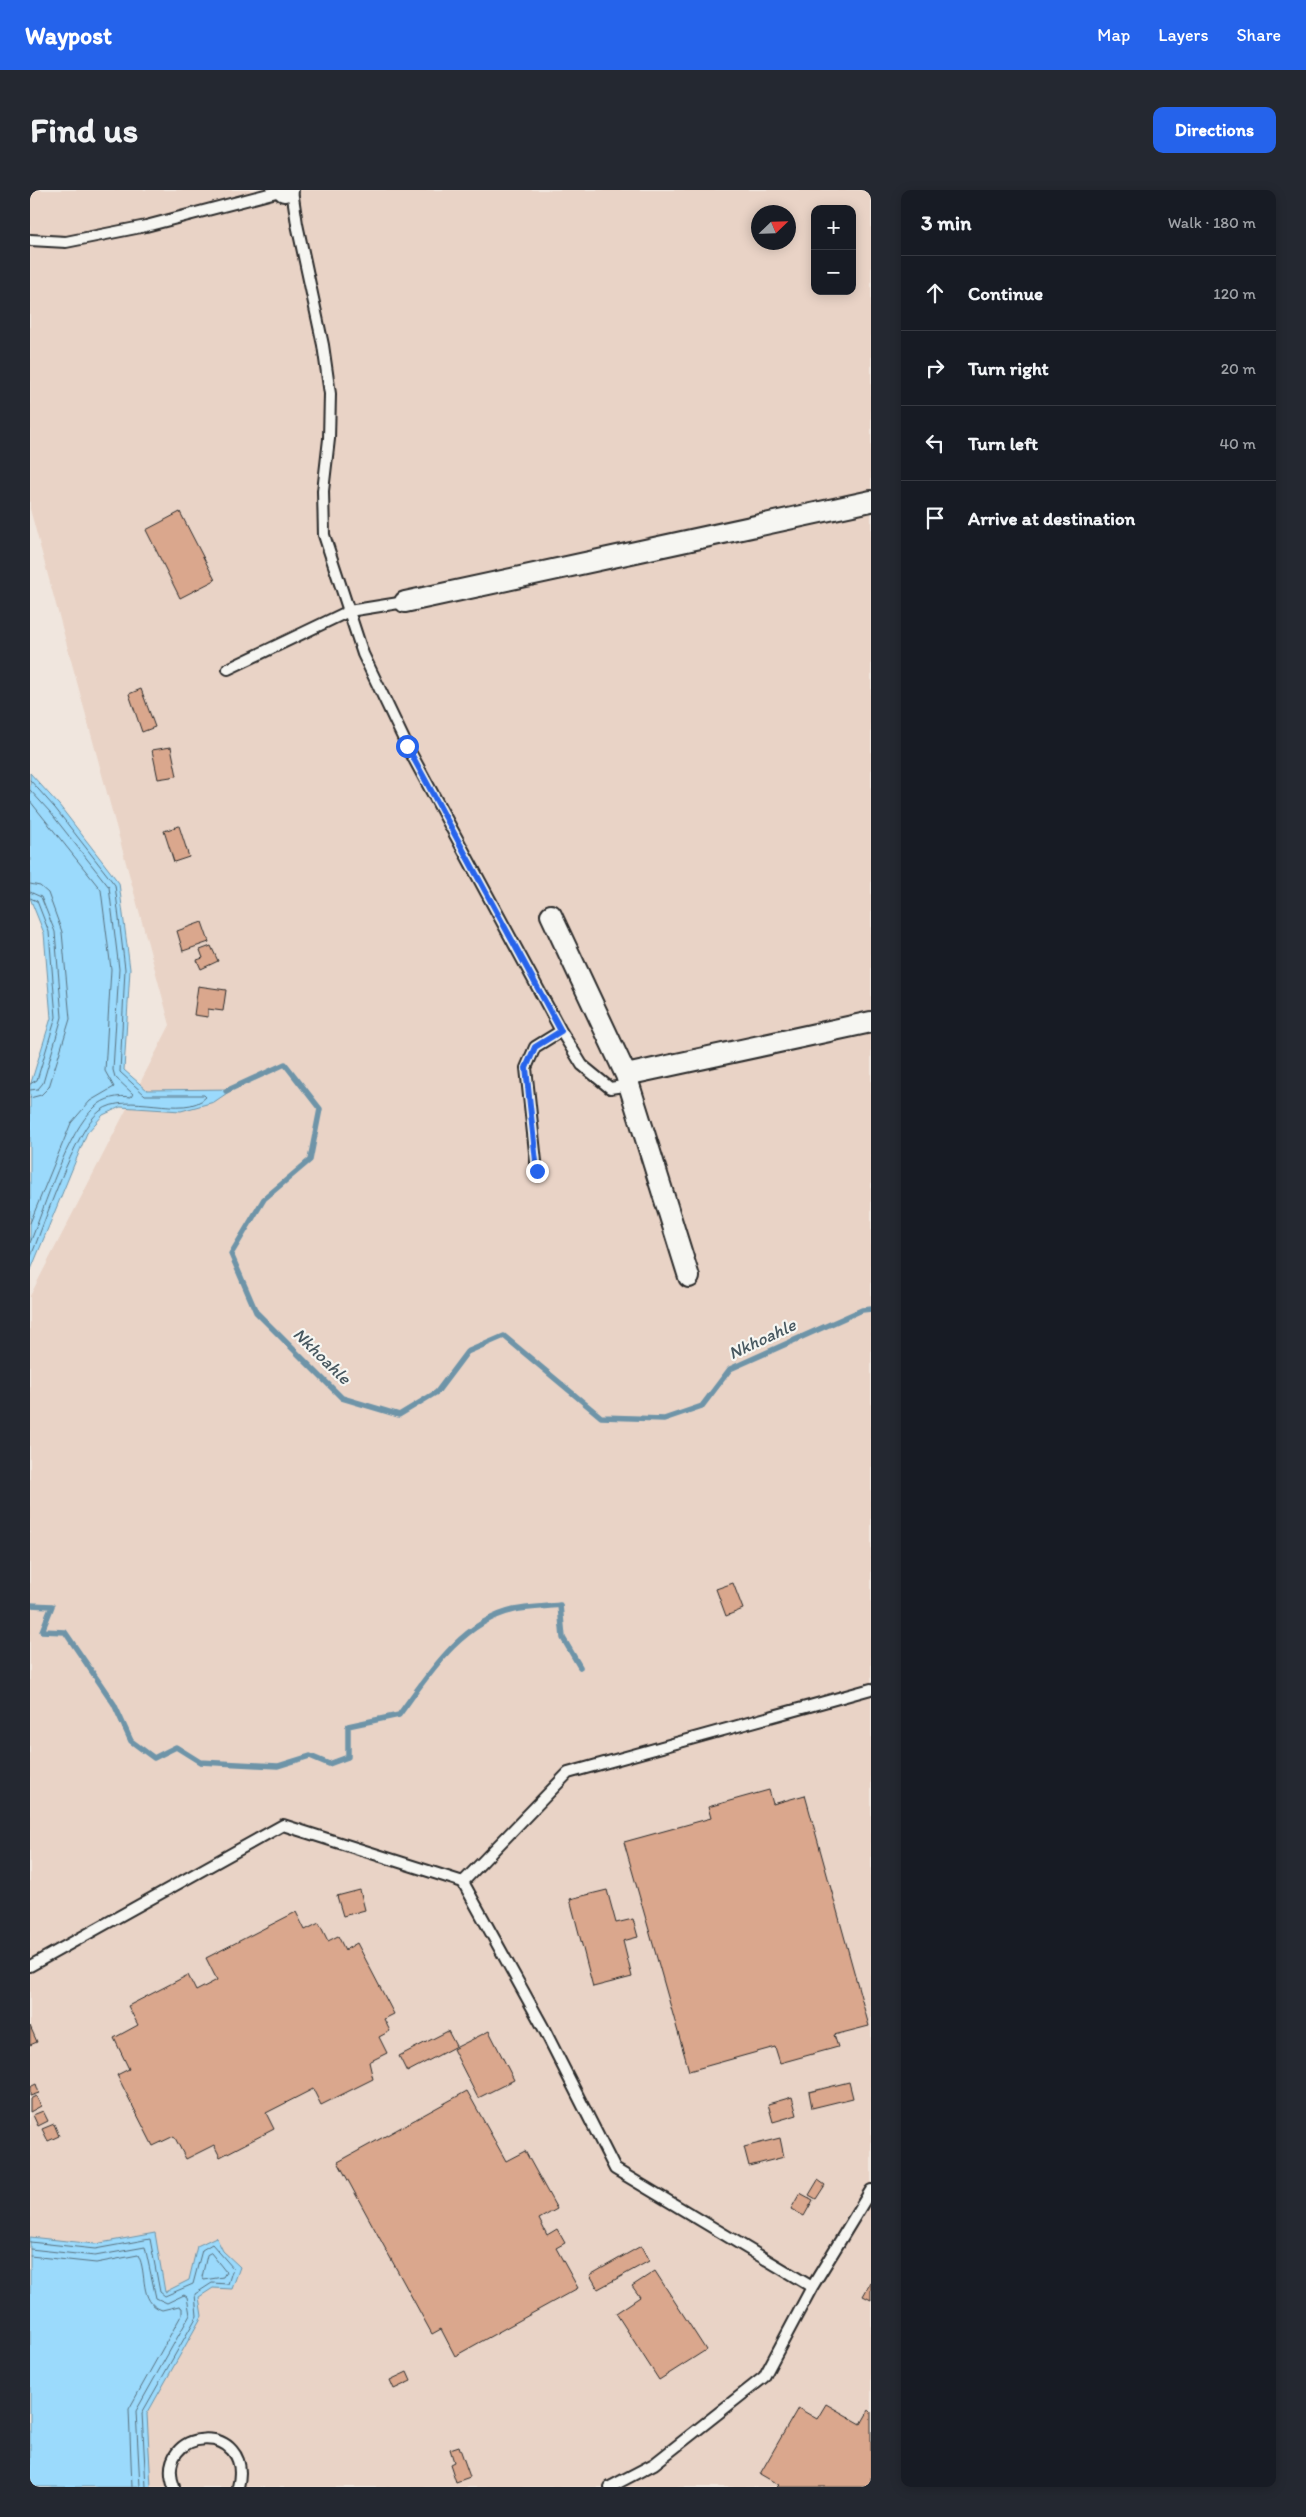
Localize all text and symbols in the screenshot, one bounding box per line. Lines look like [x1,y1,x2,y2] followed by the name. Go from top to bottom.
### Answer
[25,21,112,50] text: Waypost
[1097,24,1130,46] text: Map
[1158,24,1208,46] text: Layers
[1236,24,1281,46] text: Share
[1153,107,1276,153] button: Directions
[30,109,138,151] text: Find us
[751,205,796,250] north arrow
[811,205,856,295] map controls
[811,205,856,250] button: +
[921,210,971,235] text: 3 min
[1168,213,1256,232] text: Walk · 180 m
[811,250,856,295] button: −
[921,279,949,307] icon: ahead
[968,282,1043,305] text: Continue
[1213,284,1256,303] text: 120 m
[921,354,949,382] icon: right
[968,357,1049,380] text: Turn right
[1221,359,1256,378] text: 20 m
[921,429,949,457] icon: left
[968,432,1038,455] text: Turn left
[1219,434,1256,453] text: 40 m
[921,504,949,532] icon: arrive
[968,507,1135,530] text: Arrive at destination
[396,735,419,758] route start
[526,1160,549,1183] route end
[725,1313,801,1364] water label: Nkhoahle
[288,1323,357,1390] water label: Nkhoahle

